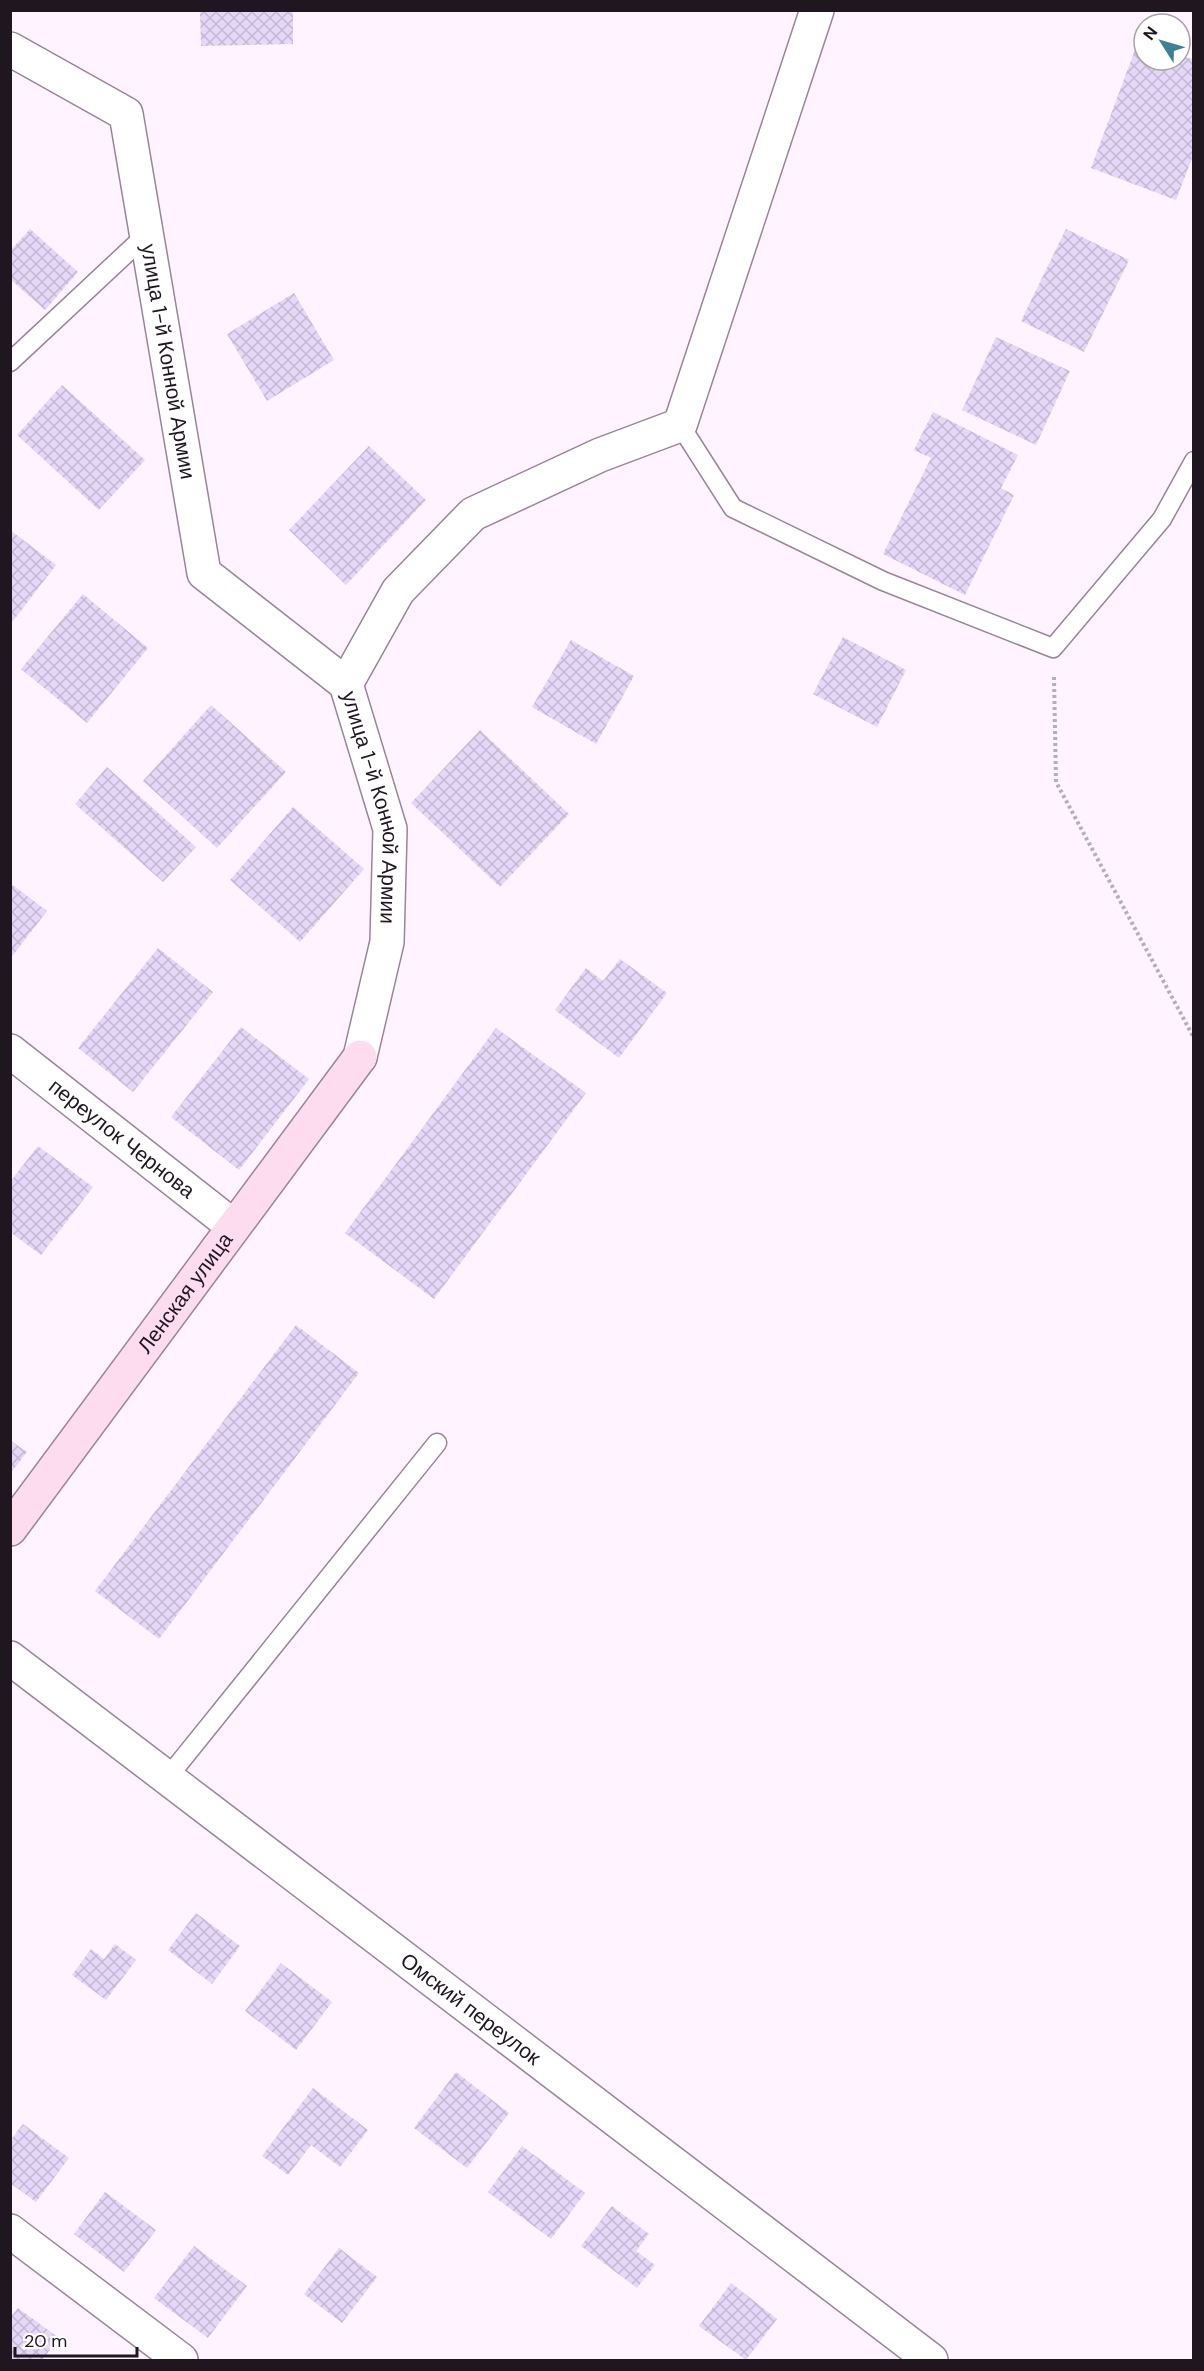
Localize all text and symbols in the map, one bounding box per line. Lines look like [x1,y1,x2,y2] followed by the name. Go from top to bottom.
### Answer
[1132,12,1192,72] north arrow
[1139,22,1162,44] text: N
[134,242,202,481] street label: улица 1-й Конной Армии
[335,688,404,924] street label: улица 1-й Конной Армии
[43,1073,201,1205] street label: переулок Чернова
[131,1227,239,1359] street label: Ленская улица
[395,1947,547,2072] street label: Омский переулок
[15,2320,136,2358] scale bar
[24,2329,67,2353] text: 20 m

